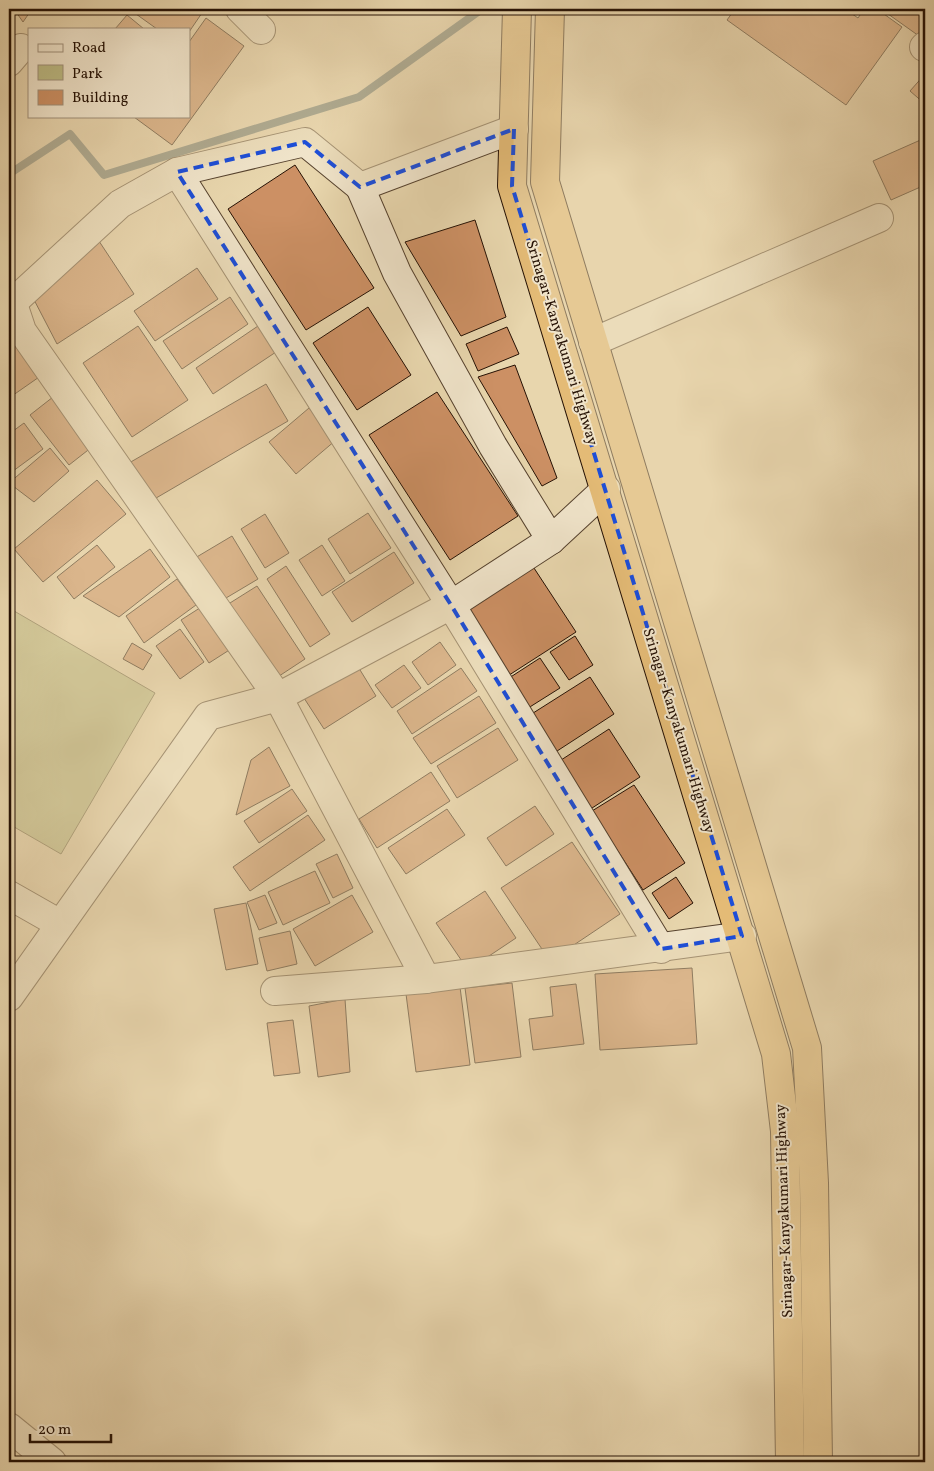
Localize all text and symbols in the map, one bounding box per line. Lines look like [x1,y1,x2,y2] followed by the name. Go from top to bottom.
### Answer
[28,28,190,118] legend
[72,38,106,59] text: Road
[72,64,103,85] text: Park
[72,88,129,109] text: Building
[520,238,602,448] street label: Srinagar-Kanyakumari Highway
[637,626,719,836] street label: Srinagar-Kanyakumari Highway
[771,1104,799,1318] street label: Srinagar-Kanyakumari Highway
[30,1411,111,1443] scale bar
[38,1420,71,1441] text: 20 m

